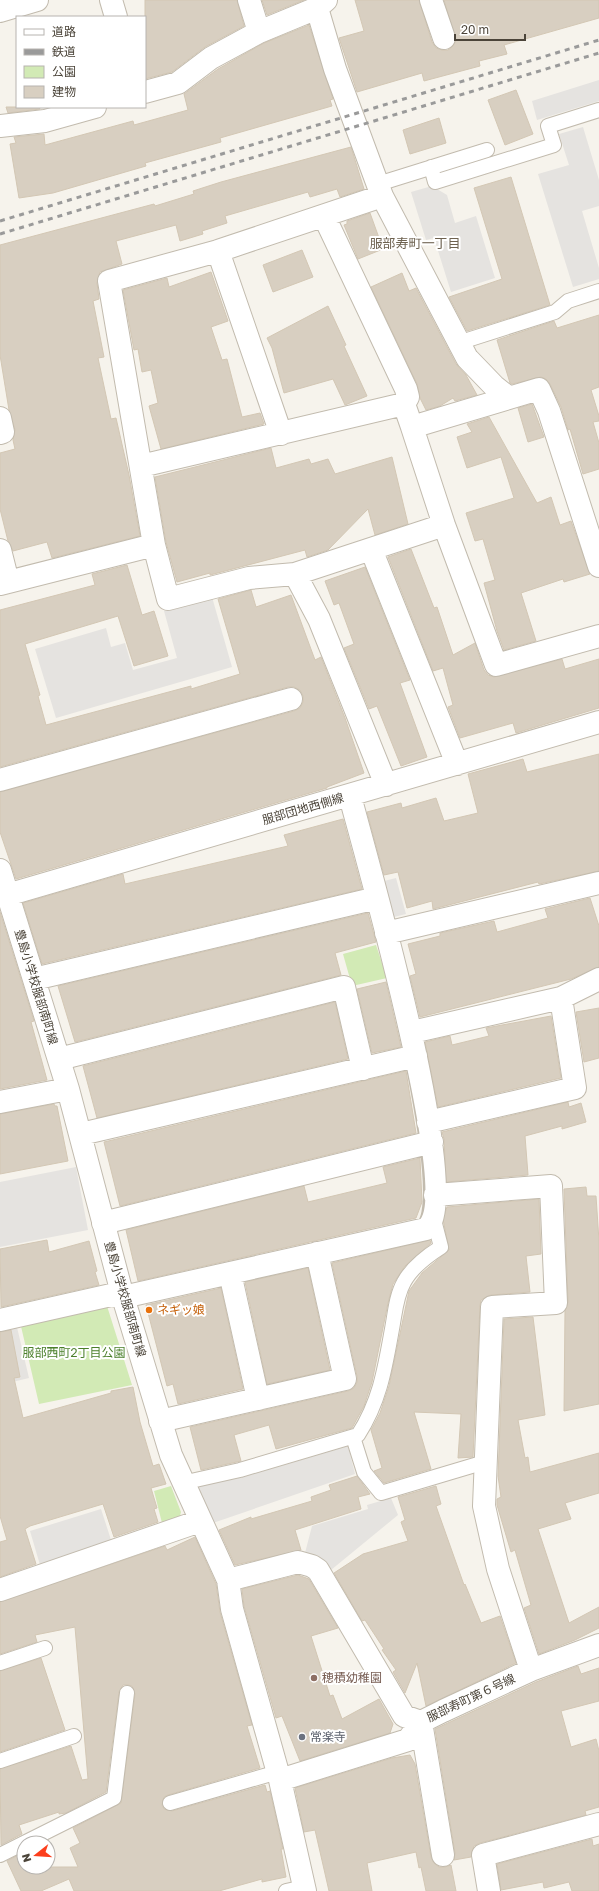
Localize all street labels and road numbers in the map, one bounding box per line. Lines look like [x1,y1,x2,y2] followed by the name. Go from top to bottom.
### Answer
[260,790,345,827] street label: 服部団地西側線
[12,927,61,1046] street label: 豊島小学校服部南町線
[102,1239,149,1359] street label: 豊島小学校服部南町線
[424,1670,517,1725] street label: 服部寿町第６号線

